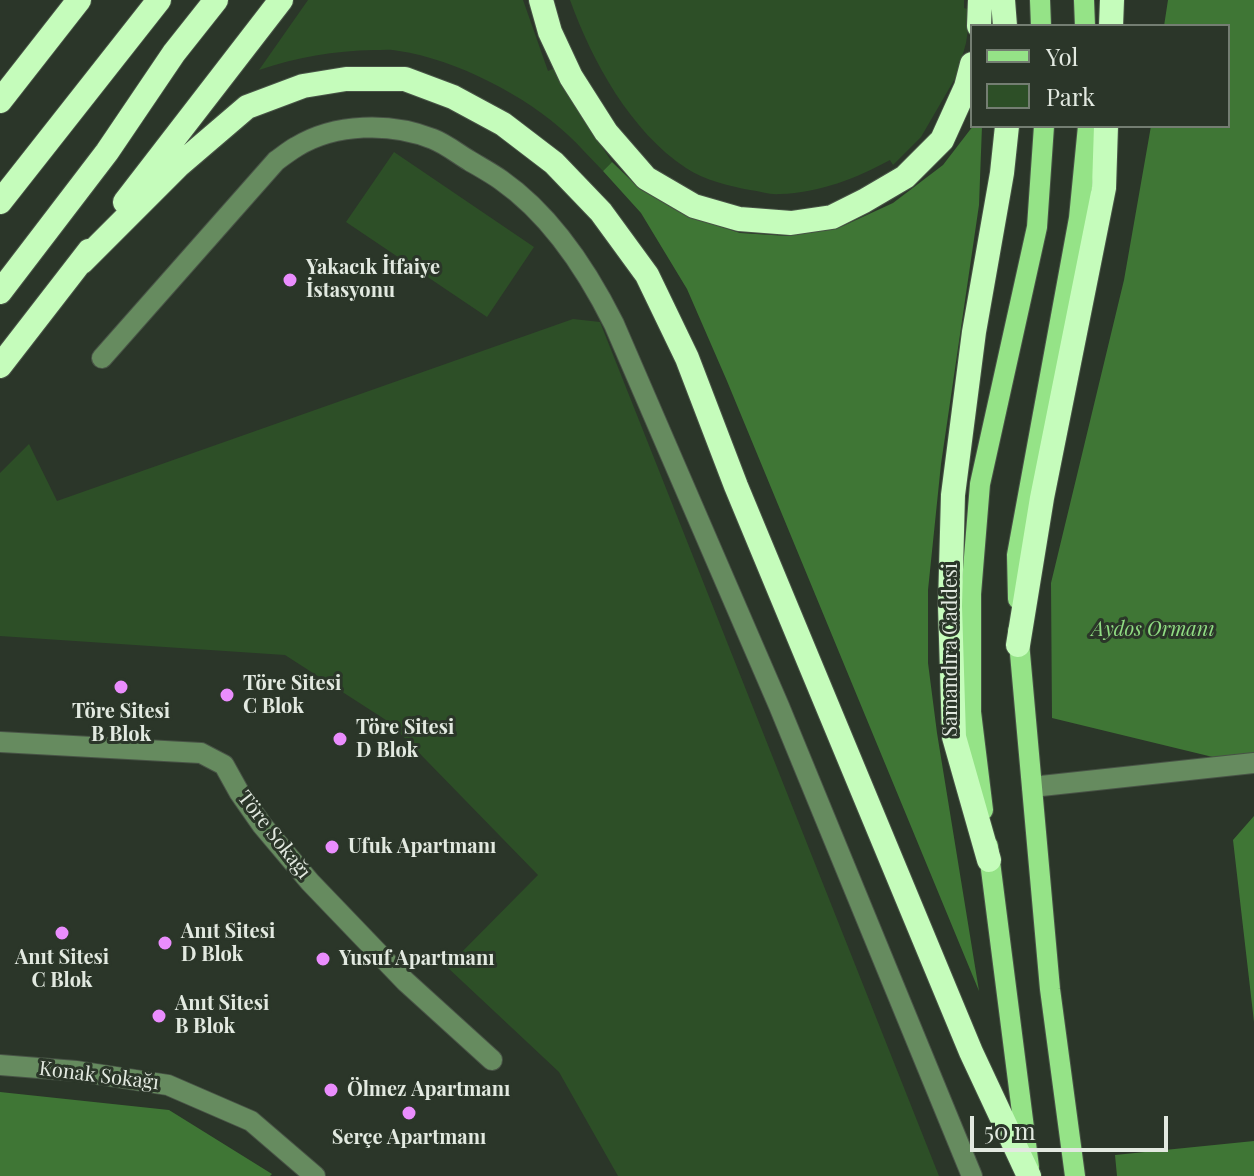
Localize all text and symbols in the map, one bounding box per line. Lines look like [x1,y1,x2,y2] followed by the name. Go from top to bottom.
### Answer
[970,24,1230,128] legend
[1046,40,1078,72] text: Yol
[1046,80,1095,112] text: Park
[306,256,440,303] place label: Yakacık İtfaiye İstasyonu
[281,271,299,289] marker: Yakacık İtfaiye İstasyonu
[939,563,963,737] street label: Samandıra Caddesi
[1092,618,1214,642] park label: Aydos Ormanı
[243,672,341,719] place label: Töre Sitesi C Blok
[112,678,130,696] marker: Töre Sitesi B Blok
[218,686,236,704] marker: Töre Sitesi C Blok
[72,700,170,747] place label: Töre Sitesi B Blok
[356,716,454,763] place label: Töre Sitesi D Blok
[331,730,349,748] marker: Töre Sitesi D Blok
[232,786,316,884] street label: Töre Sokağı
[348,835,496,859] place label: Ufuk Apartmanı
[323,838,341,856] marker: Ufuk Apartmanı
[181,920,275,967] place label: Anıt Sitesi D Blok
[53,924,71,942] marker: Anıt Sitesi C Blok
[156,934,174,952] marker: Anıt Sitesi D Blok
[15,946,109,993] place label: Anıt Sitesi C Blok
[339,947,494,971] place label: Yusuf Apartmanı
[314,950,332,968] marker: Yusuf Apartmanı
[175,992,269,1039] place label: Anıt Sitesi B Blok
[150,1007,168,1025] marker: Anıt Sitesi B Blok
[38,1057,160,1095] street label: Konak Sokağı
[347,1078,510,1102] place label: Ölmez Apartmanı
[322,1081,340,1099] marker: Ölmez Apartmanı
[974,1100,1172,1150] scale bar
[400,1104,418,1122] marker: Serçe Apartmanı
[984,1114,1036,1146] text: 50 m
[332,1126,486,1150] place label: Serçe Apartmanı

